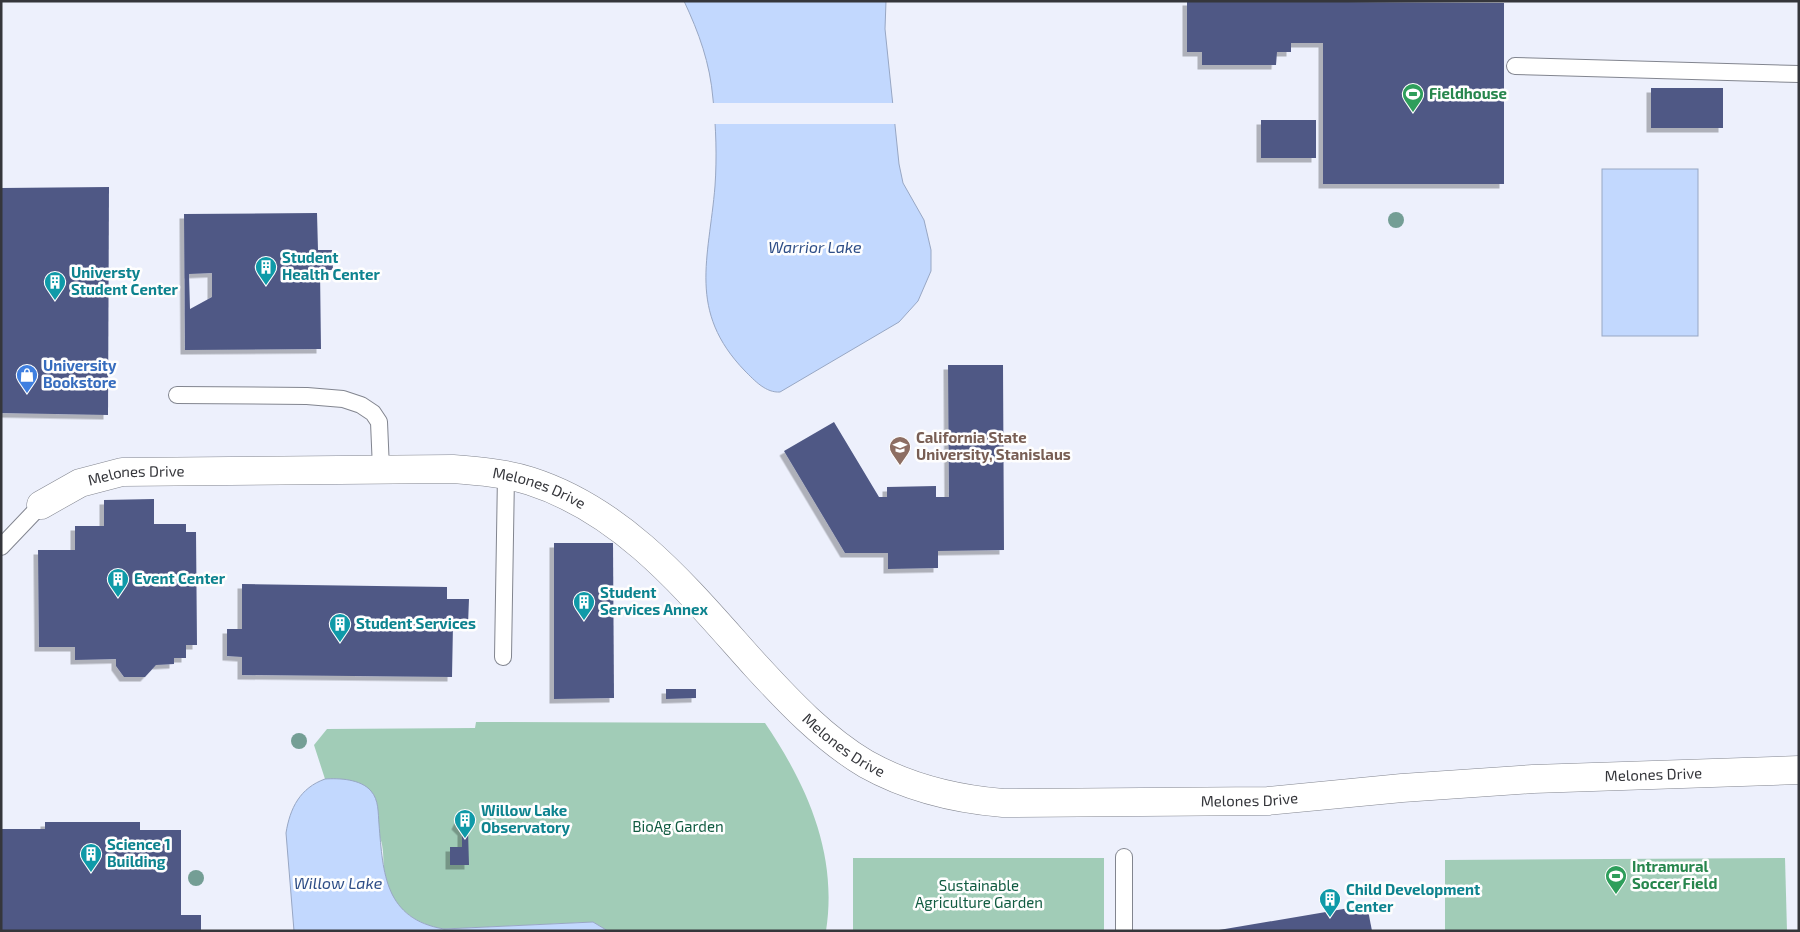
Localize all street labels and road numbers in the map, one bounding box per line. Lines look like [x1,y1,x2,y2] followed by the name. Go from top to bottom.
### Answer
[86,461,185,489] street label: Melones Drive
[492,463,589,512] street label: Melones Drive
[799,709,888,780] street label: Melones Drive
[1604,763,1702,785] street label: Melones Drive
[1201,788,1299,810] street label: Melones Drive

